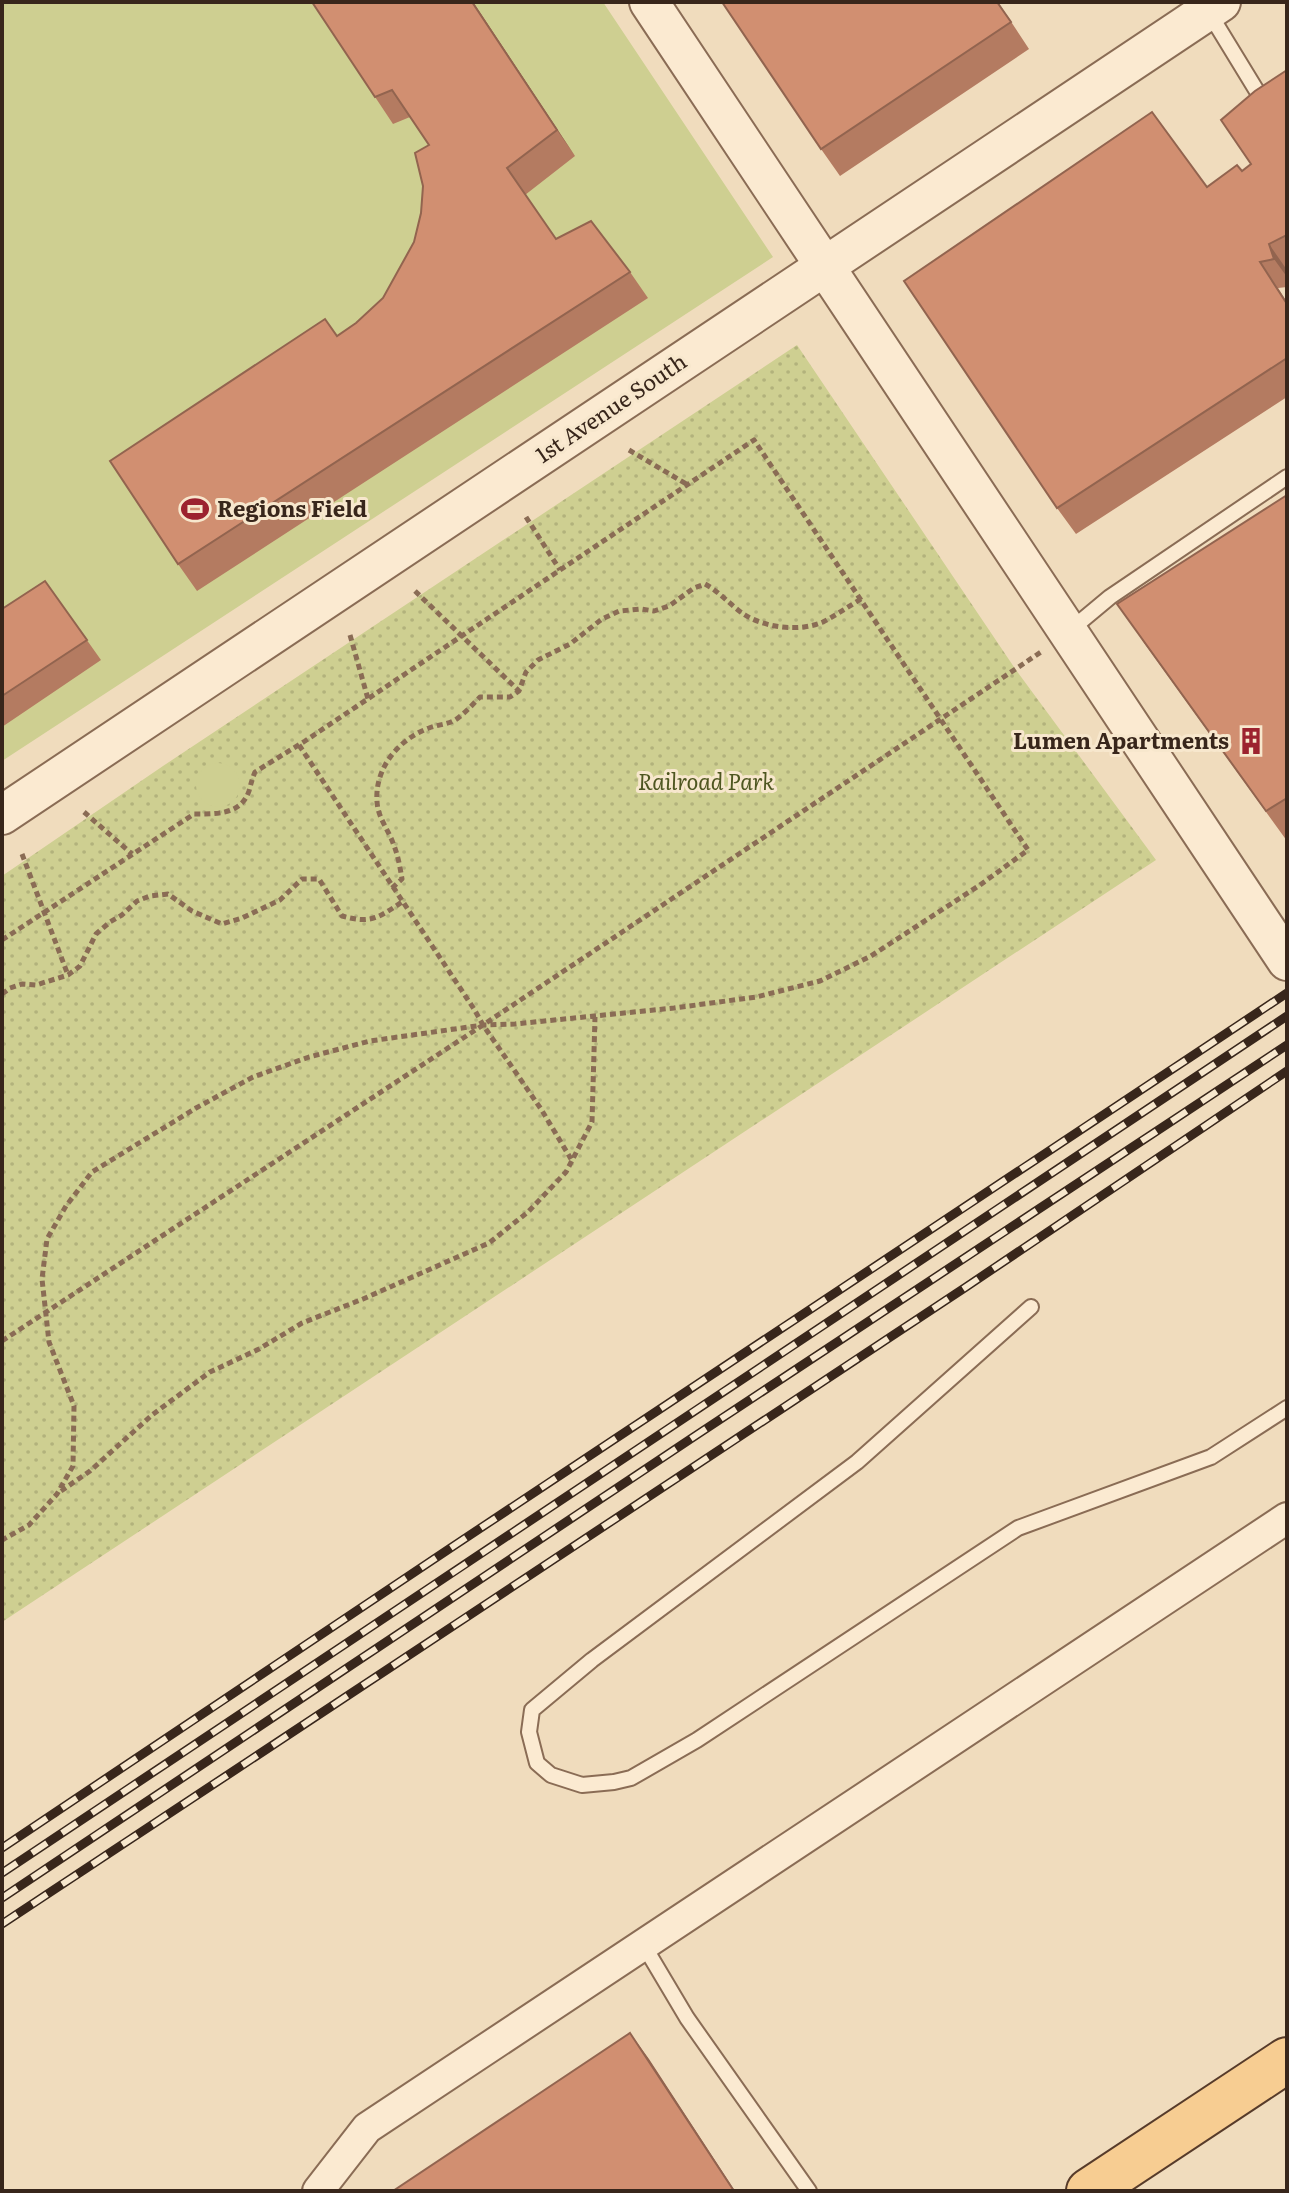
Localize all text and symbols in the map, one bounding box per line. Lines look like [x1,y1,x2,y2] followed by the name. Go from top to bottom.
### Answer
[528,344,692,470] street label: 1st Avenue South
[217,491,367,524] place label: Regions Field
[180,494,210,524] sports icon: Regions Field
[1013,723,1229,756] place label: Lumen Apartments
[1236,726,1266,756] building icon: Lumen Apartments
[638,764,774,797] park label: Railroad Park

